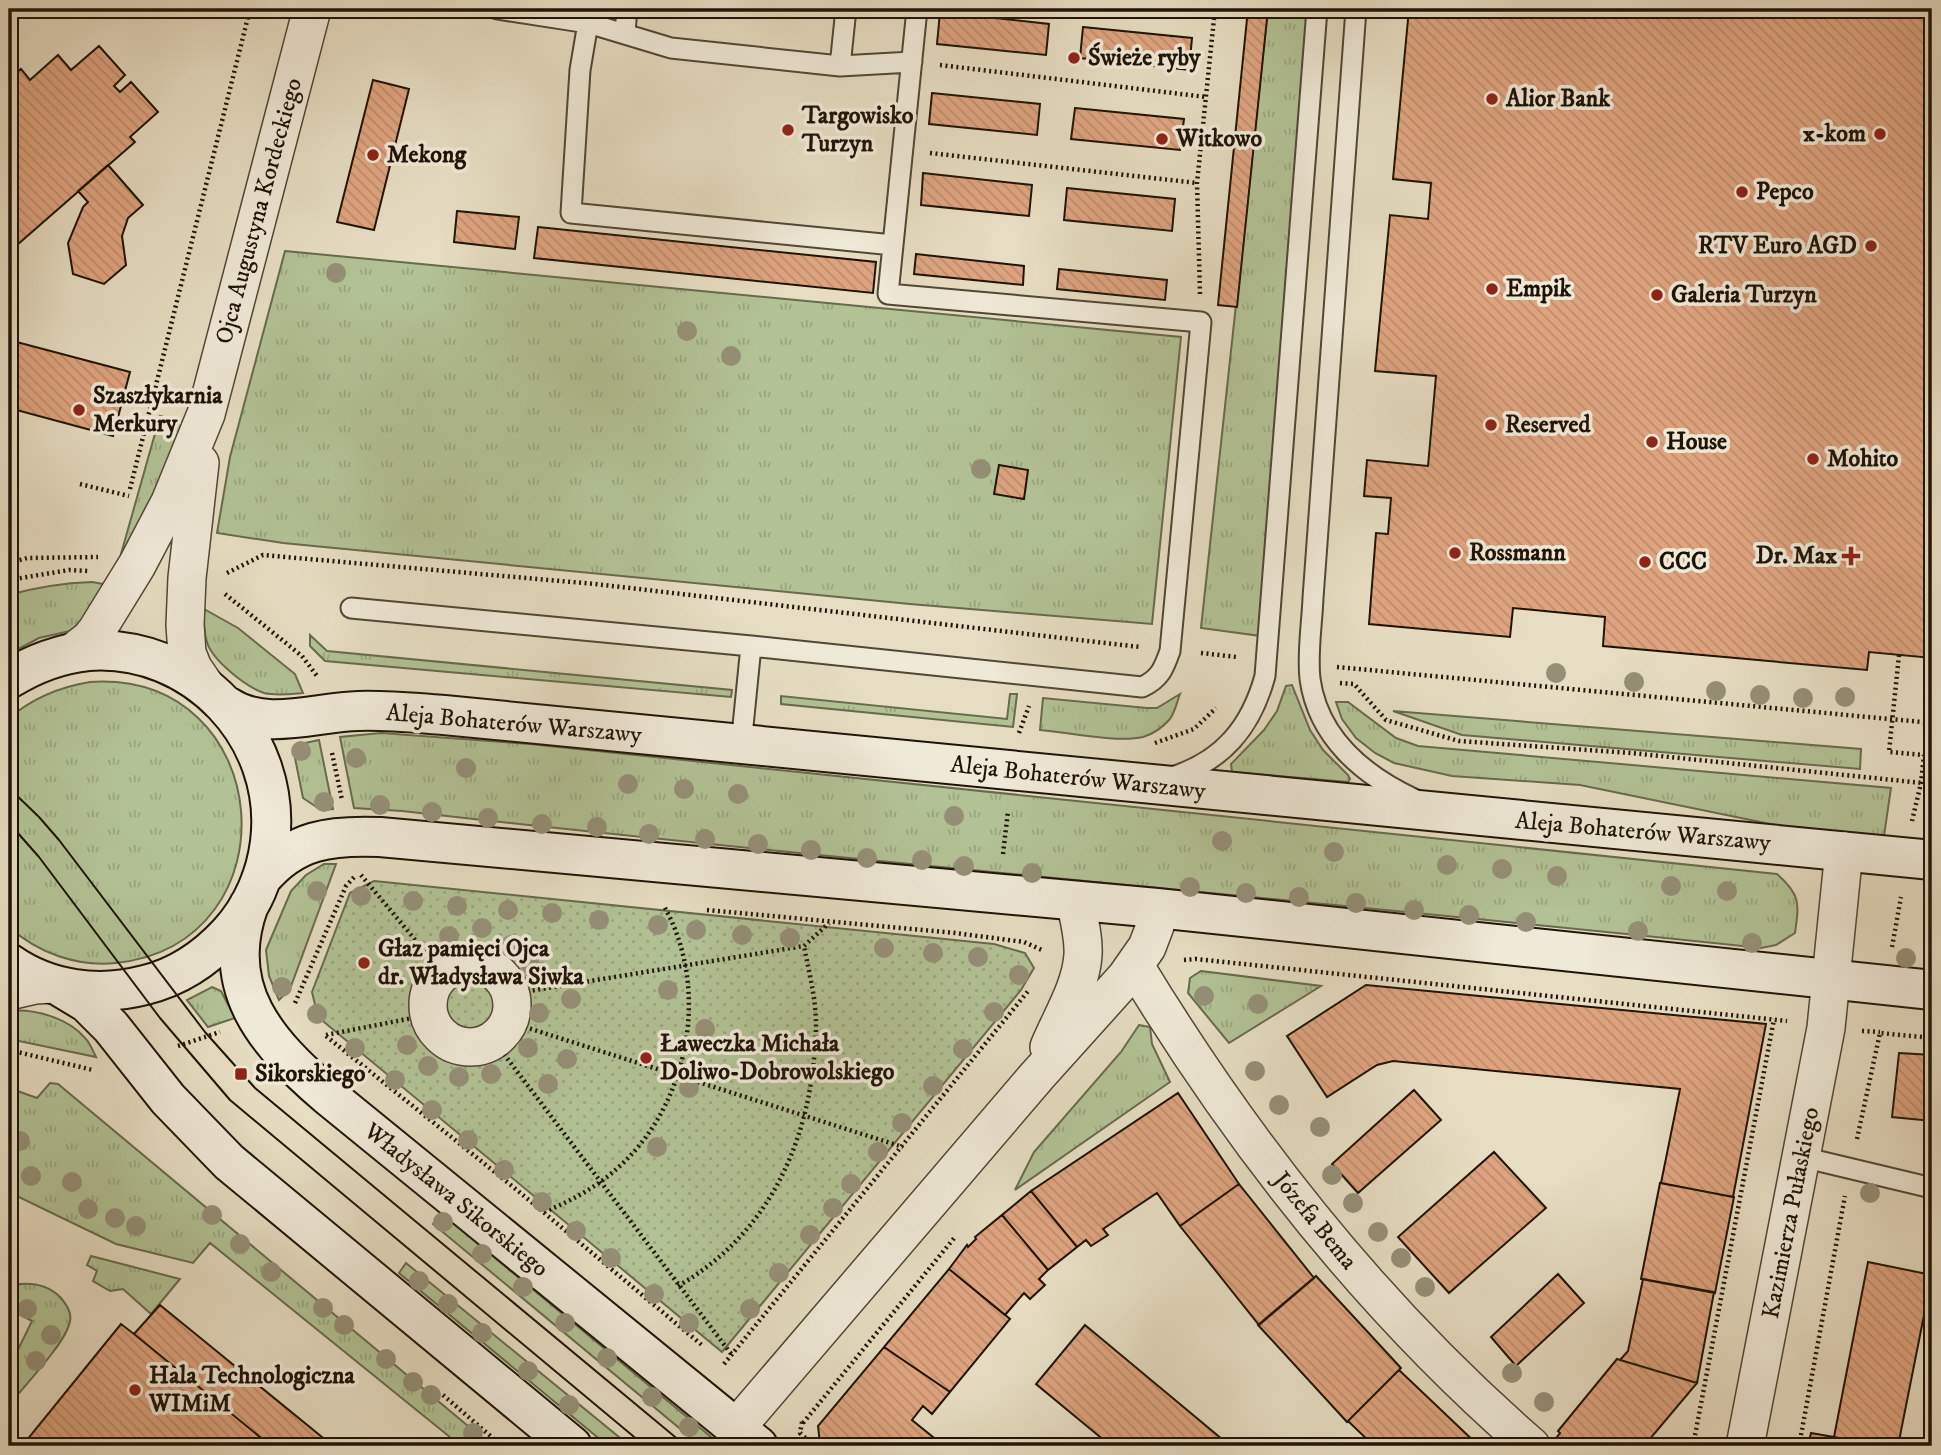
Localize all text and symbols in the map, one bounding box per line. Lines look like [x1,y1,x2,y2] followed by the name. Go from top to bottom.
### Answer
[1088,42,1201,73] place label: Świeże ryby
[1066,50,1082,66] marker: Świeże ryby
[209,75,309,347] street label: Ojca Augustyna Kordeckiego
[1505,84,1611,114] place label: Alior Bank
[1484,91,1500,107] marker: Alior Bank
[801,101,914,159] place label: Targowisko Turzyn
[1803,119,1866,149] place label: x-kom
[780,122,796,138] marker: Targowisko Turzyn
[1175,124,1262,154] place label: Witkowo
[1872,126,1888,142] marker: x-kom
[1154,131,1170,147] marker: Witkowo
[387,140,467,170] place label: Mekong
[365,147,381,163] marker: Mekong
[1756,177,1814,207] place label: Pepco
[1734,184,1750,200] marker: Pepco
[1698,231,1857,261] place label: RTV Euro AGD
[1863,238,1879,254] marker: RTV Euro AGD
[1506,274,1572,304] place label: Empik
[1671,280,1817,310] place label: Galeria Turzyn
[1484,281,1500,297] marker: Empik
[1649,287,1665,303] marker: Galeria Turzyn
[93,381,223,439] place label: Szaszłykarnia Merkury
[71,402,87,418] marker: Szaszłykarnia Merkury
[1505,410,1591,440] place label: Reserved
[1483,417,1499,433] marker: Reserved
[1666,427,1727,457] place label: House
[1644,434,1660,450] marker: House
[1827,444,1899,474] place label: Mohito
[1805,451,1821,467] marker: Mohito
[1469,538,1566,568] place label: Rossmann
[1756,541,1837,571] place label: Dr. Max
[1447,545,1463,561] marker: Rossmann
[1659,547,1707,577] place label: CCC
[1843,548,1859,564] marker: Dr. Max
[1637,554,1653,570] marker: CCC
[385,698,644,750] street label: Aleja Bohaterów Warszawy
[949,750,1208,806] street label: Aleja Bohaterów Warszawy
[1514,806,1773,858] street label: Aleja Bohaterów Warszawy
[378,934,585,992] place label: Głaz pamięci Ojca dr. Władysława Siwka
[356,955,372,971] marker: Głaz pamięci Ojca dr. Władysława Siwka
[660,1029,895,1087] place label: Ławeczka Michała Doliwo-Dobrowolskiego
[638,1050,654,1066] marker: Ławeczka Michała Doliwo-Dobrowolskiego
[255,1059,366,1089] place label: Sikorskiego
[233,1066,249,1082] marker: Sikorskiego
[1756,1105,1826,1321] street label: Kazimierza Pułaskiego
[357,1116,554,1284] street label: Władysława Sikorskiego
[1265,1164,1364,1277] street label: Józefa Bema
[148,1361,355,1419] place label: Hala Technologiczna WIMiM
[127,1382,143,1398] marker: Hala Technologiczna WIMiM

